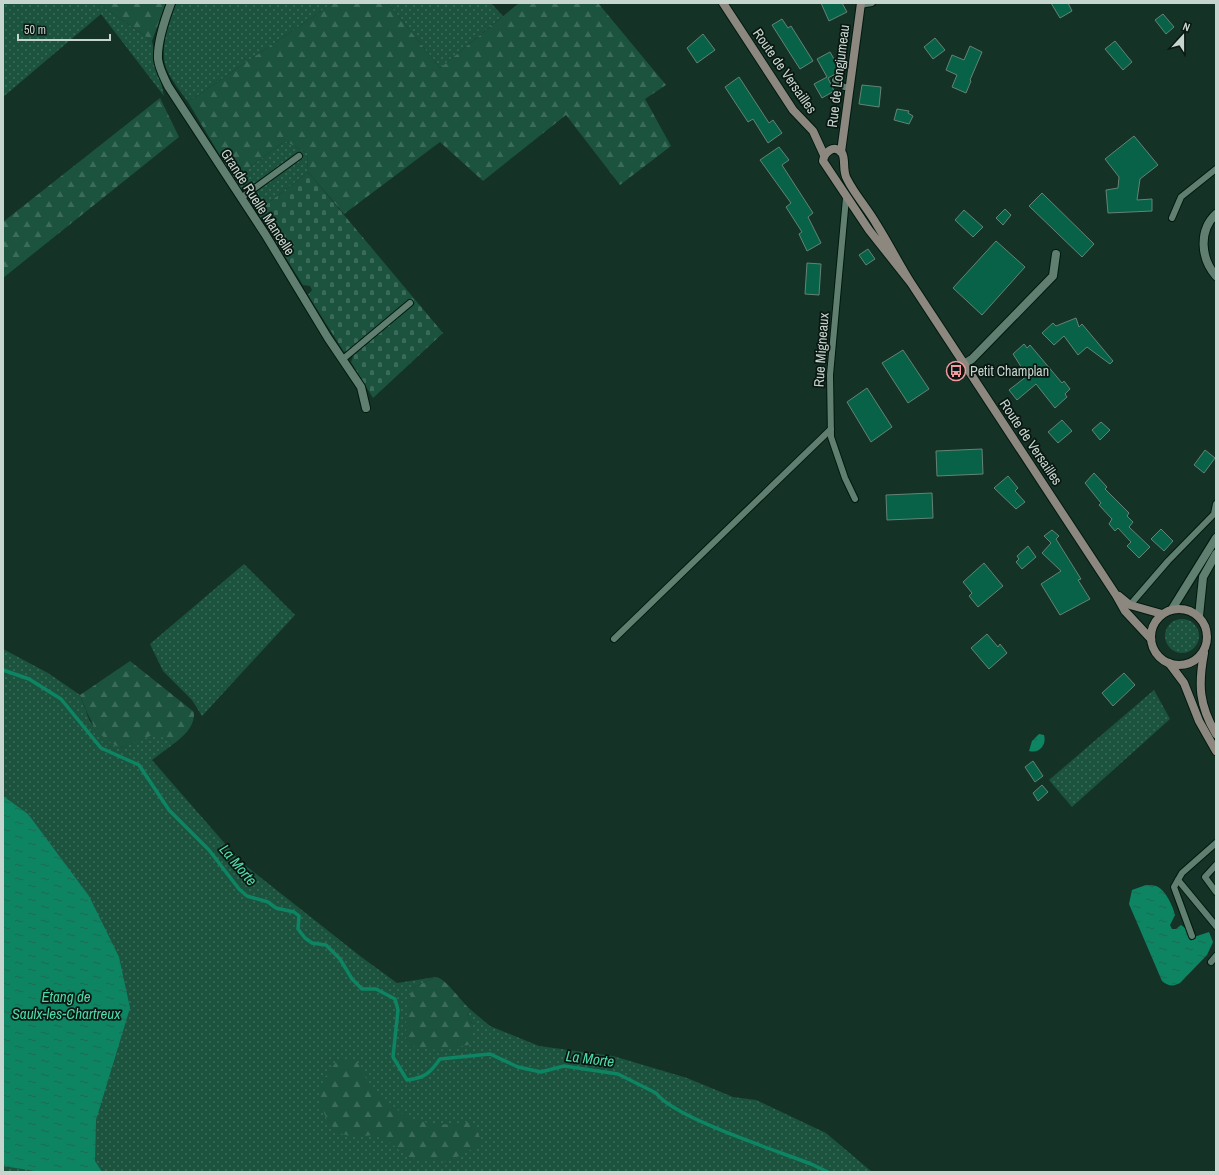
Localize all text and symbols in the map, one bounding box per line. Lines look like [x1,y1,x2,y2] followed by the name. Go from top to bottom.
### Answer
[18,16,110,42] scale bar
[1163,16,1203,56] north arrow
[1181,19,1192,34] text: N
[24,22,46,38] text: 50 m
[823,24,853,128] street label: Rue de Longjumeau
[749,25,821,117] street label: Route de Versailles
[217,145,299,259] street label: Grande Ruelle Mancelle
[809,312,833,388] street label: Rue Migneaux
[945,360,967,382] bus stop icon: Petit Champlan
[970,362,1049,380] place label: Petit Champlan
[996,396,1066,489] street label: Route de Versailles
[215,839,262,890] water label: La Morte
[12,986,121,1024] water label: Étang de Saulx-les-Chartreux
[565,1045,616,1072] water label: La Morte

